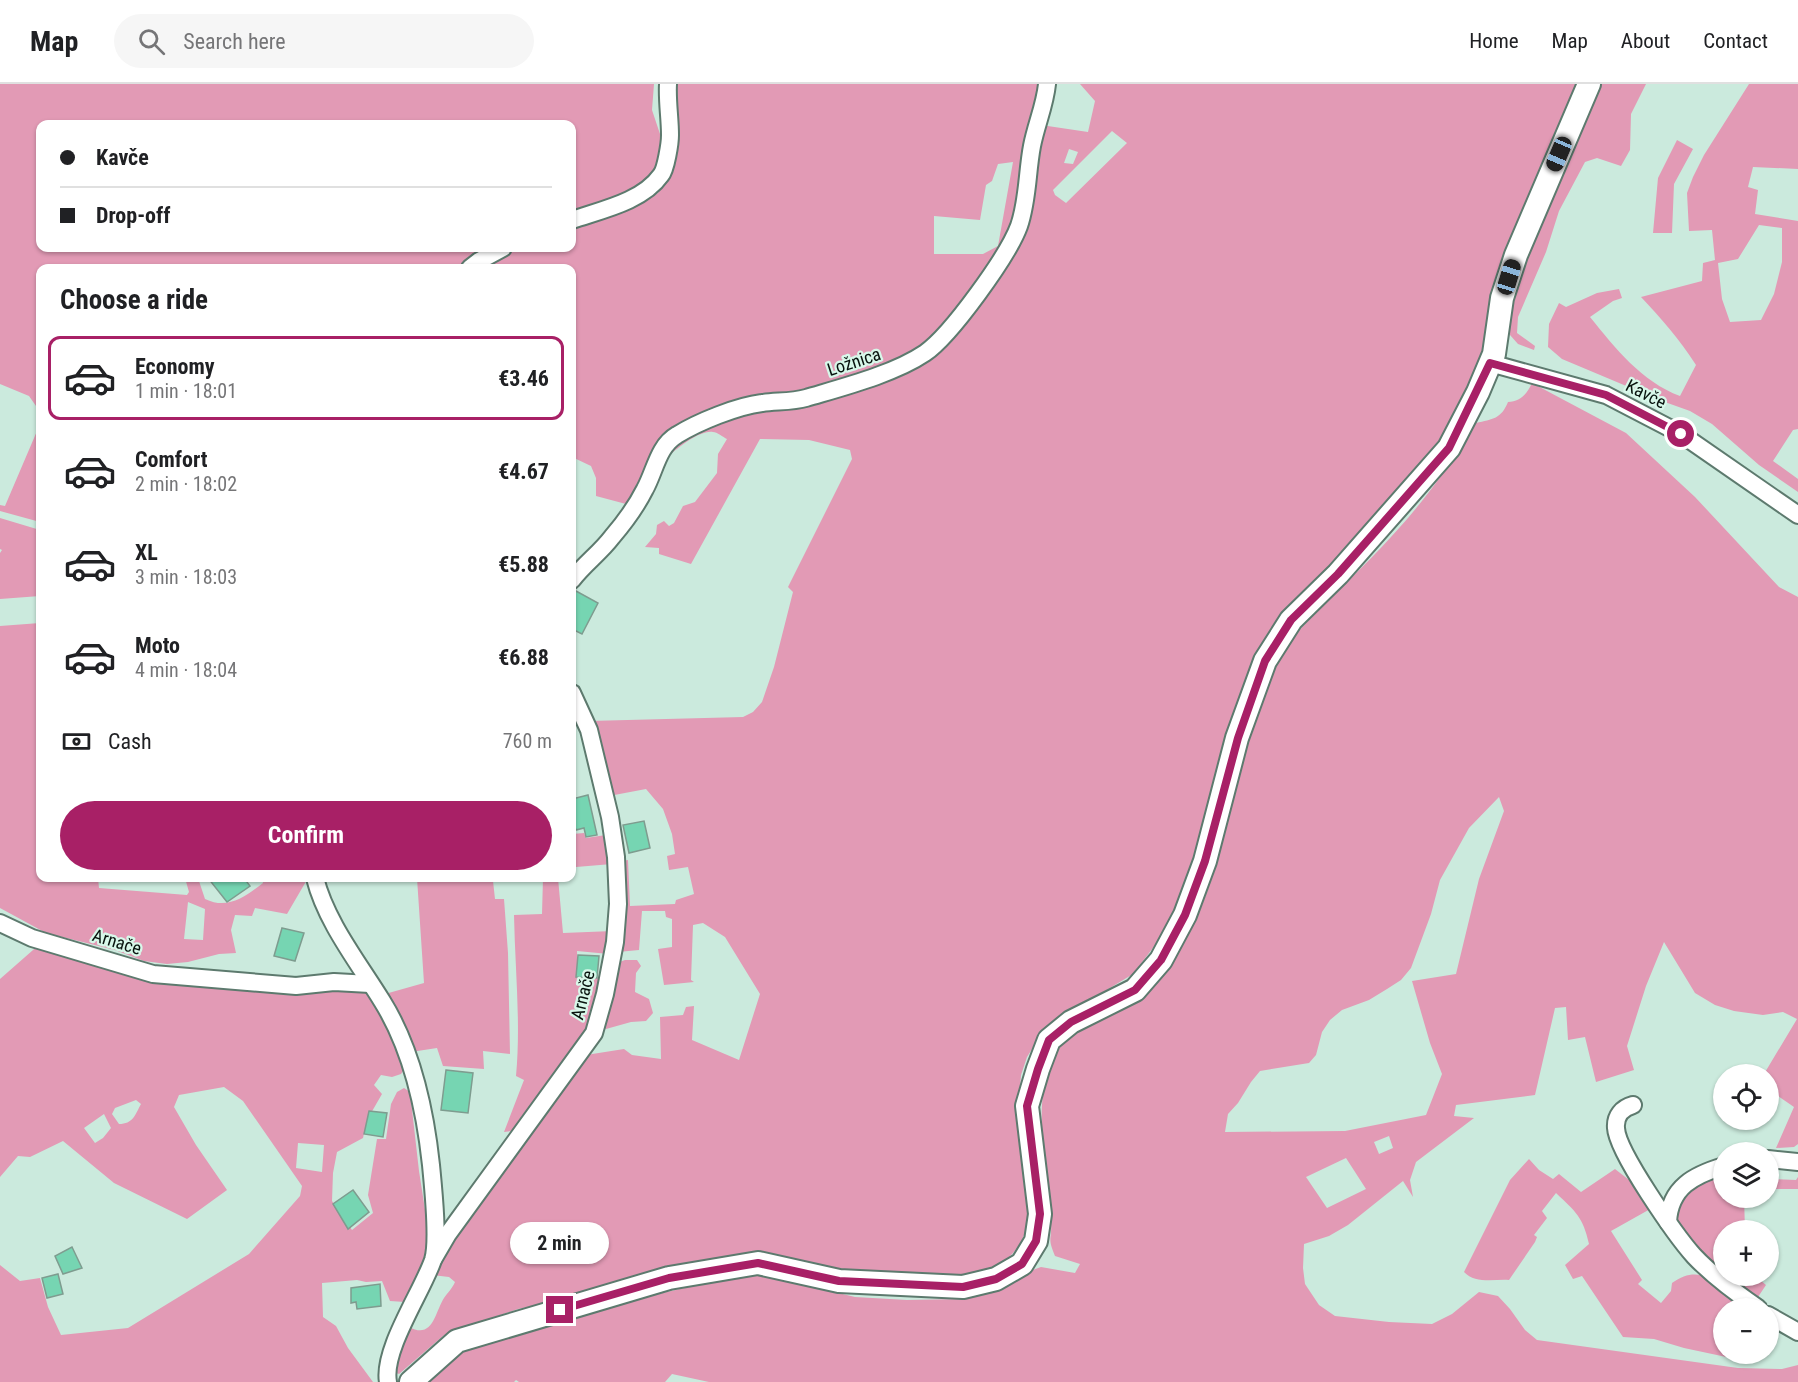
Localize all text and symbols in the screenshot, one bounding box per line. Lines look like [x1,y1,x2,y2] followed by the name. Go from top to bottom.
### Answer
[114,14,534,68] search box
[30,25,78,58] text: Map
[135,25,168,58] icon: search
[183,29,286,54] text: Search here
[1469,29,1519,53] text: Home
[1552,29,1588,53] text: Map
[1621,29,1670,53] text: About
[1703,29,1768,53] text: Contact
[1544,134,1574,174] car
[96,145,149,170] text: Kavče
[96,203,170,228] text: Drop-off
[1495,257,1523,297] car
[60,284,208,316] text: Choose a ride
[824,343,883,380] street label: Ložnica
[63,351,117,405] icon: car
[135,354,215,379] text: Economy
[498,366,549,391] text: €3.46
[1622,375,1670,413] street label: Kavče
[135,379,237,403] text: 1 min · 18:01
[1667,420,1694,447] route start
[63,444,117,498] icon: car
[135,447,208,472] text: Comfort
[498,459,549,484] text: €4.67
[135,472,237,496] text: 2 min · 18:02
[63,537,117,591] icon: car
[135,540,158,565] text: XL
[498,552,549,577] text: €5.88
[135,565,237,589] text: 3 min · 18:03
[63,630,117,684] icon: car
[135,633,180,658] text: Moto
[498,645,549,670] text: €6.88
[135,658,237,682] text: 4 min · 18:04
[60,725,93,758] icon: cash
[108,729,152,754] text: Cash
[503,729,552,753] text: 760 m
[60,801,552,870] button: Confirm
[90,924,144,959] street label: Arnače
[566,968,599,1022] street label: Arnače
[1713,1064,1779,1364] map controls
[1713,1064,1779,1130] button: locate
[1713,1142,1779,1208] button: layers
[1713,1220,1779,1286] button: +
[510,1223,610,1265] callout: 2 min
[537,1231,582,1255] text: 2 min
[546,1296,573,1323] route end
[1713,1298,1779,1364] button: −

